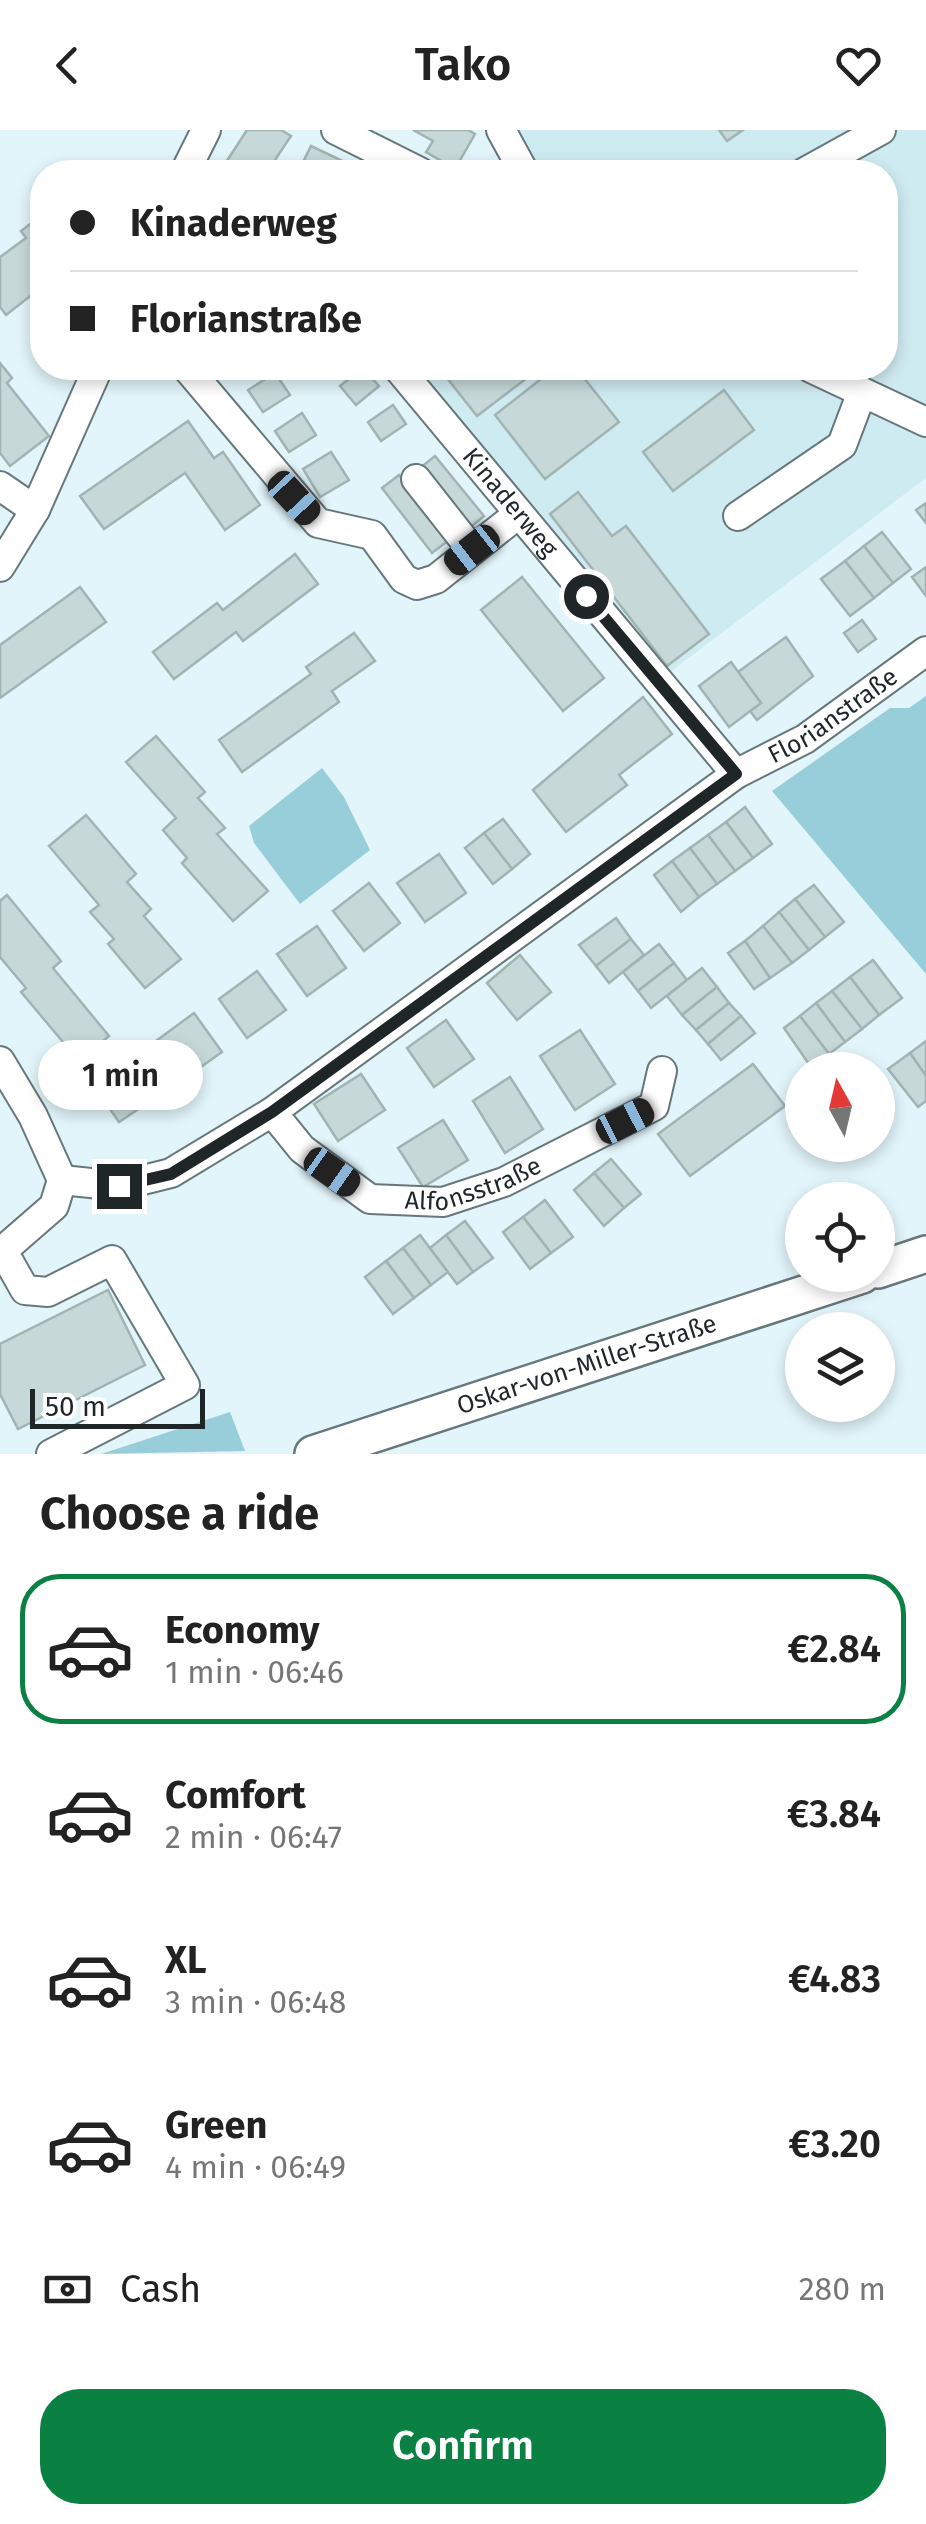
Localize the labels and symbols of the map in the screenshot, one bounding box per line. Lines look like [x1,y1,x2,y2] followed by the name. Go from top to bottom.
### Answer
[456,442,564,563] street label: Kinaderweg
[263,466,325,530] car
[439,520,505,580] car
[564,574,609,619] route start
[763,662,904,770] street label: Florianstraße
[36,1041,202,1111] callout: 1 min
[785,1052,895,1162] north arrow
[591,1094,659,1148] car
[299,1143,365,1201] car
[404,1151,546,1217] street label: Alfonsstraße
[97,1164,142,1209] route end
[453,1308,720,1421] street label: Oskar-von-Miller-Straße
[30,1384,205,1428] scale bar

